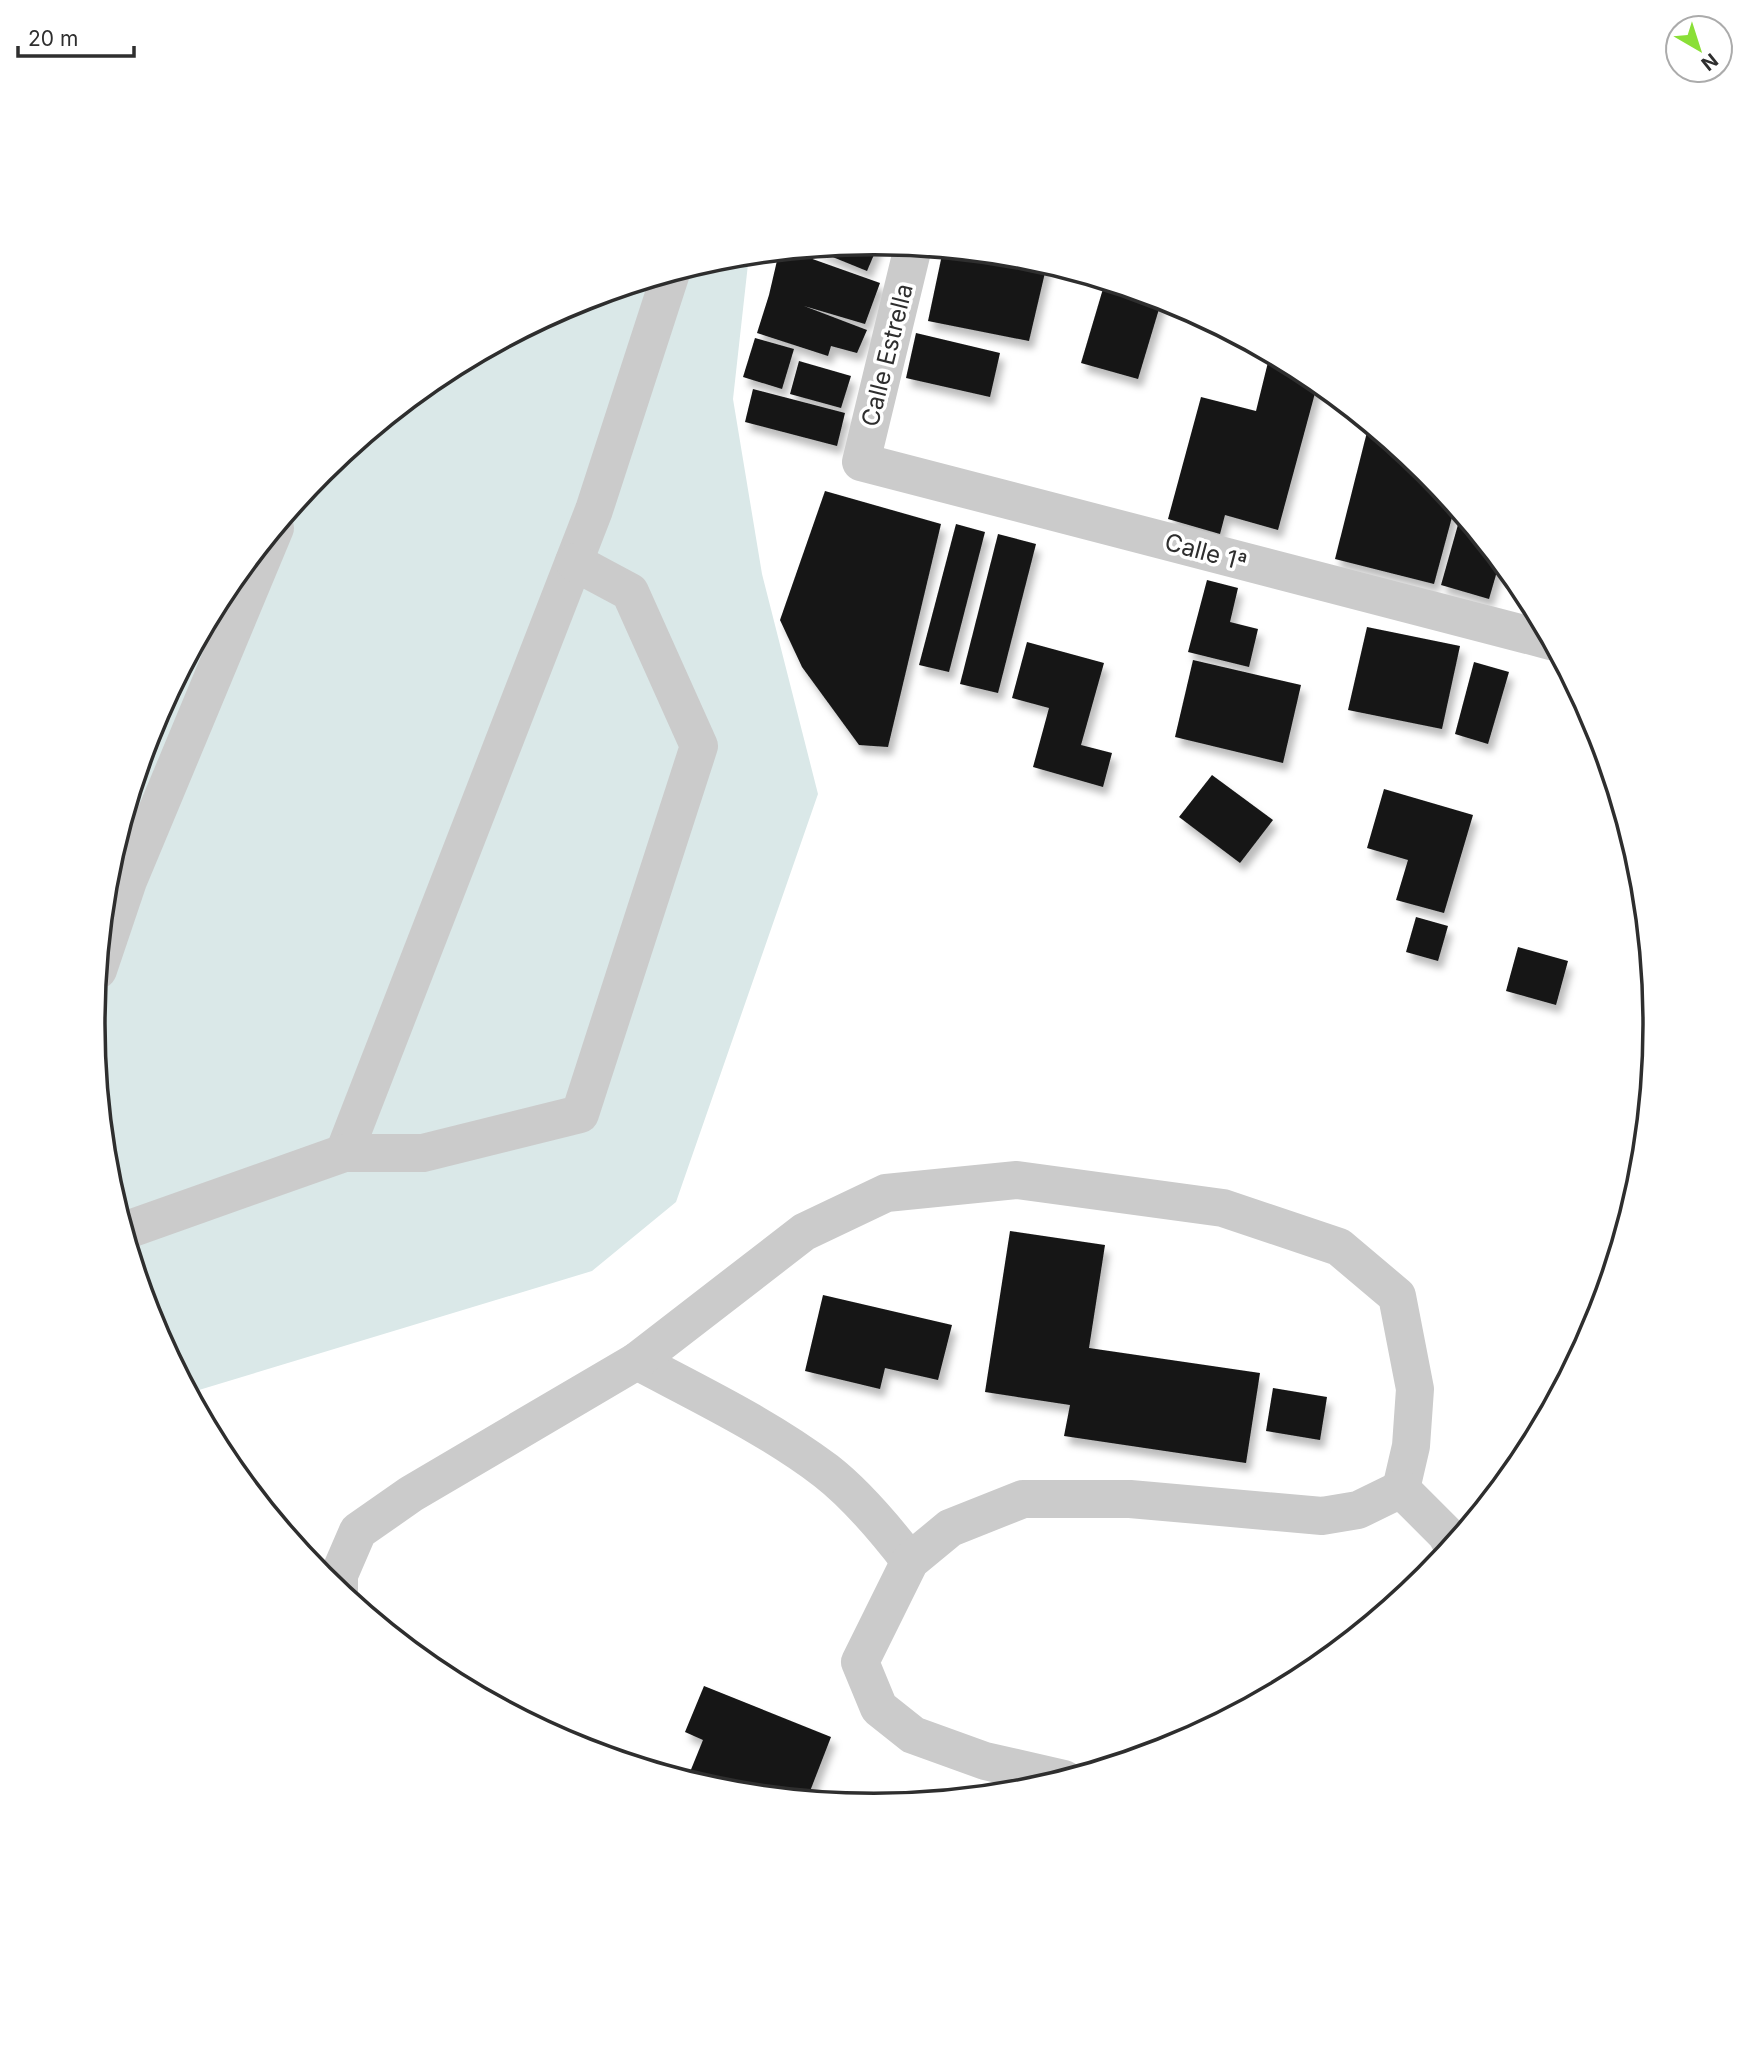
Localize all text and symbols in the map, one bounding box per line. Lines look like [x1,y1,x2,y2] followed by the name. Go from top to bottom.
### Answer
[18,14,133,58] scale bar
[1664,14,1734,84] north arrow
[28,26,78,51] text: 20 m
[1697,48,1722,75] text: N
[855,281,919,429] street label: Calle Estrella
[1162,527,1250,577] street label: Calle 1ª

